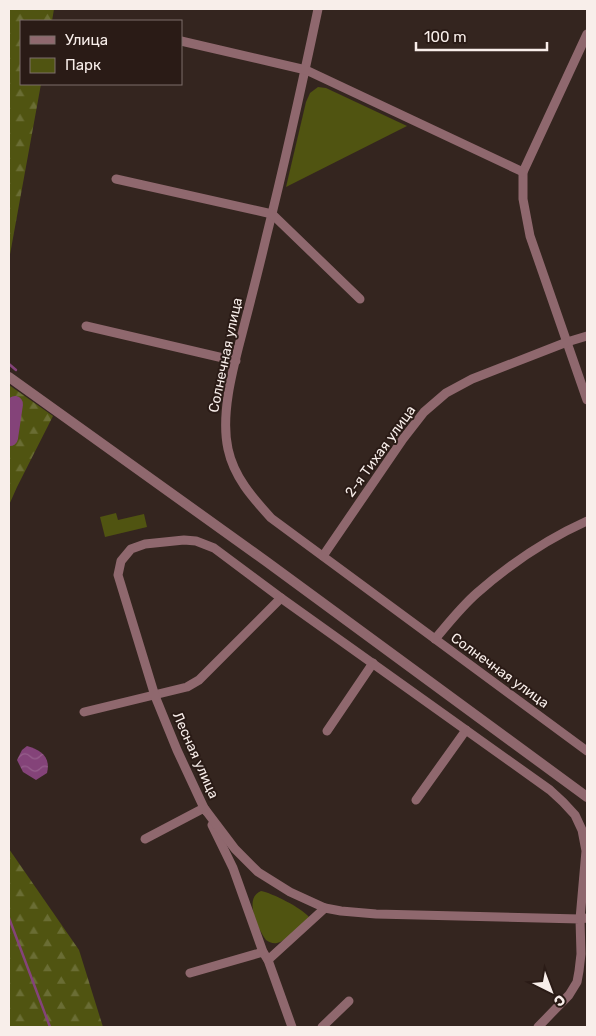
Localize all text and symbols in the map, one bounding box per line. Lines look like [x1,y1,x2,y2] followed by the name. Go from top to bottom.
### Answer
[20,20,182,85] legend
[416,20,547,52] scale bar
[424,28,466,46] text: 100 m
[65,31,108,49] text: Улица
[65,56,101,74] text: Парк
[205,296,246,414] street label: Солнечная улица
[342,402,419,500] street label: 2-я Тихая улица
[447,629,552,712] street label: Солнечная улица
[169,709,222,801] street label: Лесная улица
[526,966,576,1016] north arrow
[550,991,569,1010] text: С

